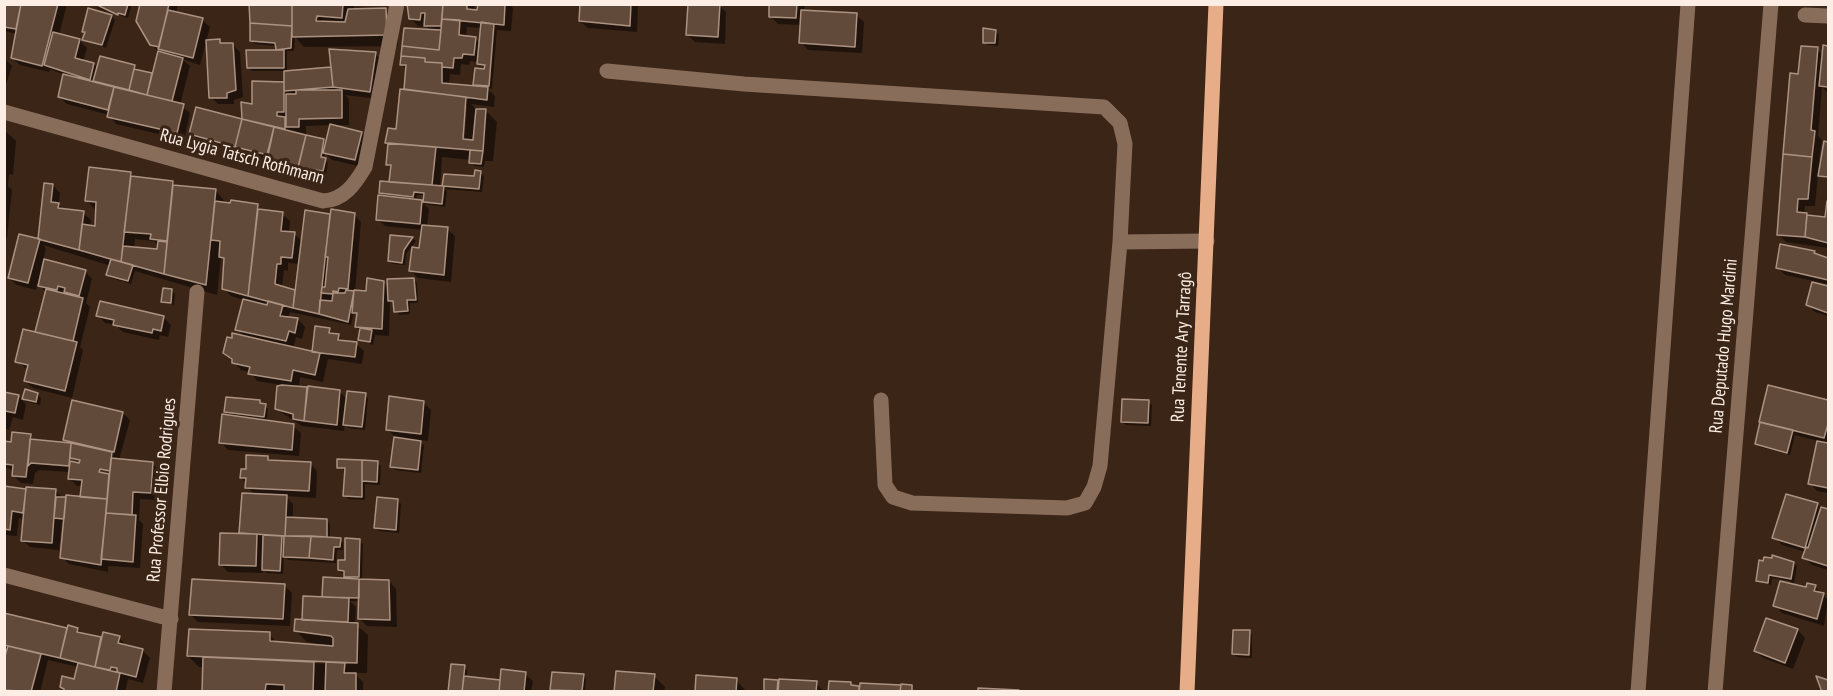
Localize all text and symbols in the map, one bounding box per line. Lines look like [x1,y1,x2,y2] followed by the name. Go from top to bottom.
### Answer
[157,125,327,189] street label: Rua Lygia Tatsch Rothmann
[1706,258,1742,434] street label: Rua Deputado Hugo Mardini
[1167,271,1197,423] street label: Rua Tenente Ary Tarragô
[143,397,181,583] street label: Rua Professor Elbio Rodrigues

